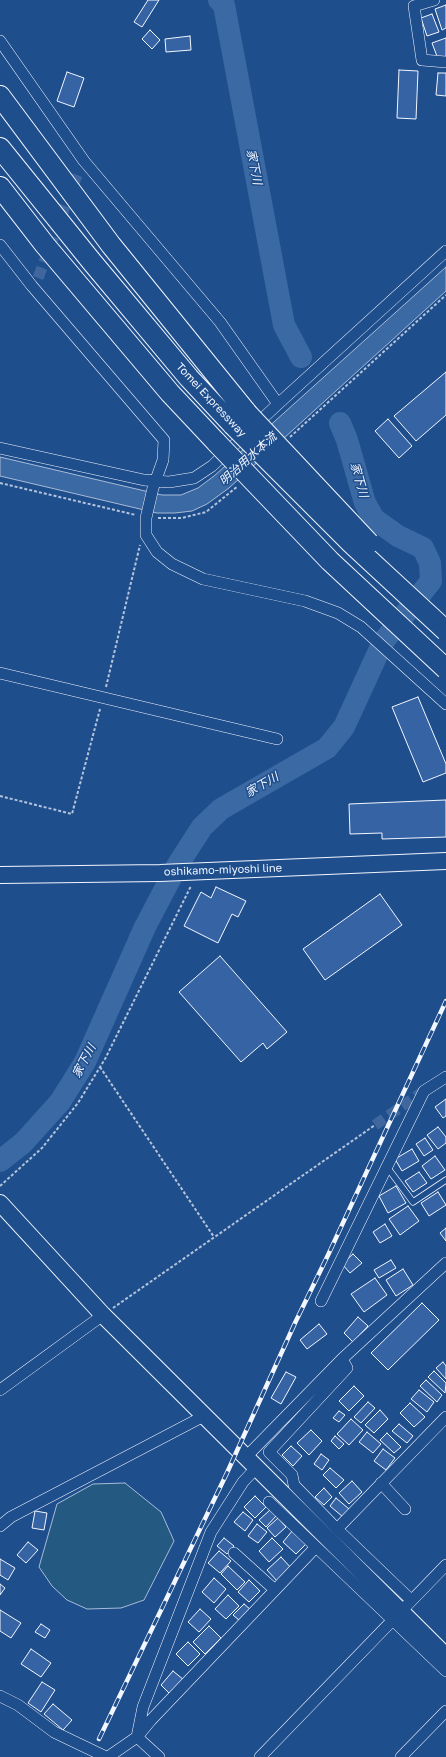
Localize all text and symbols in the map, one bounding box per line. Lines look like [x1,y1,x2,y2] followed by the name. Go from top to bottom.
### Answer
[243,148,265,186] water label: 家下川
[173,360,249,440] street label: Tomei Expressway
[216,430,280,488] water label: 明治用水本流
[347,461,371,499] water label: 家下川
[243,770,281,800] water label: 家下川
[164,861,282,879] street label: oshikamo-miyoshi line
[69,1042,99,1080] water label: 家下川

